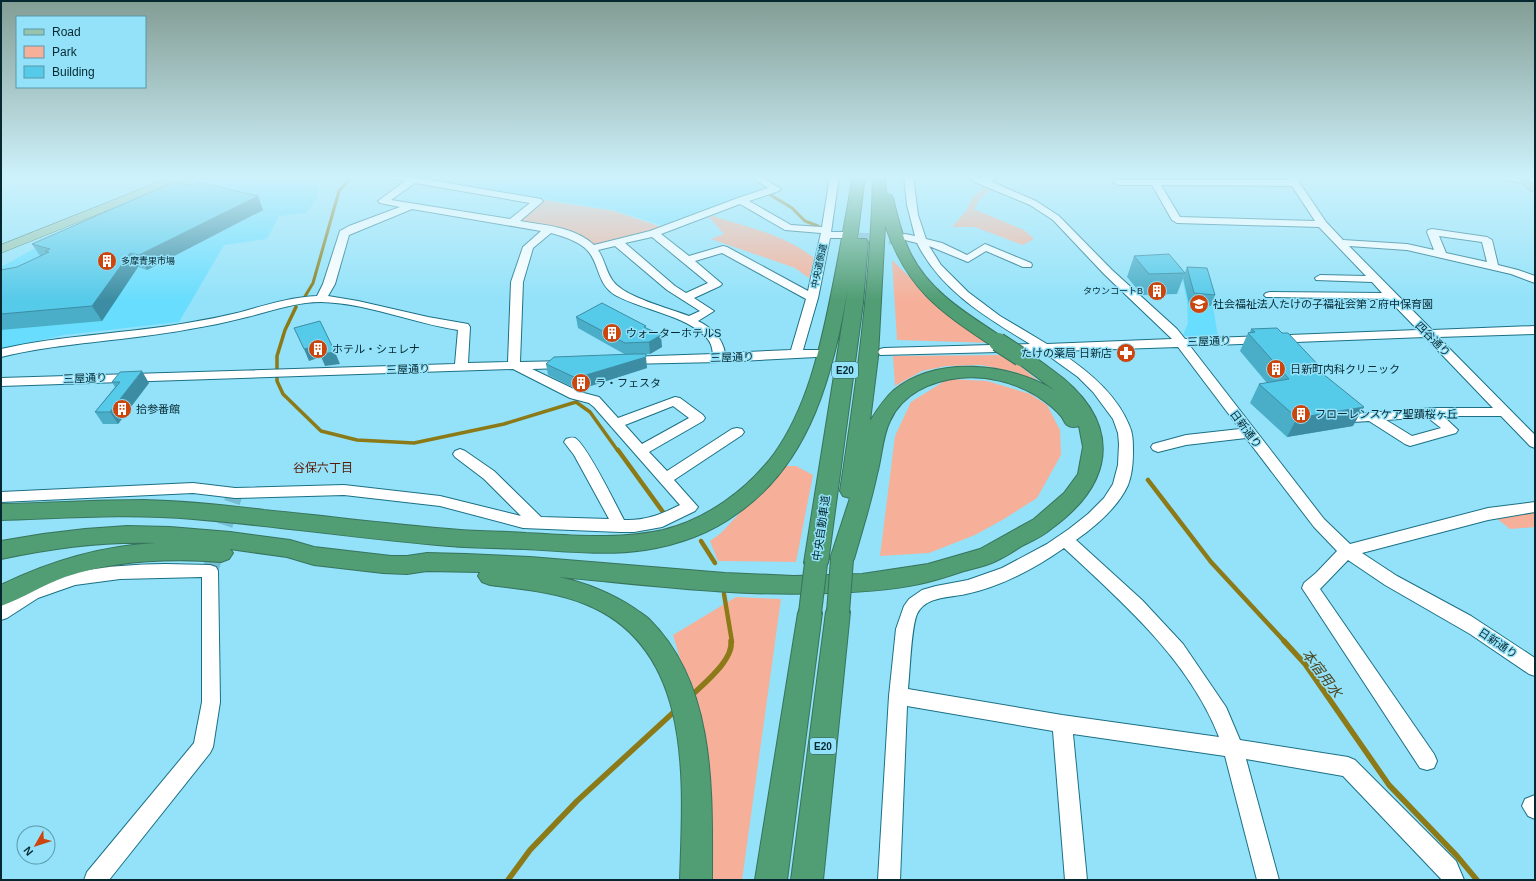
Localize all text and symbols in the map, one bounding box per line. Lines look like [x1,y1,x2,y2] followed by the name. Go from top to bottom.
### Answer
[16,16,146,88] legend
[52,25,81,39] text: Road
[52,45,78,59] text: Park
[52,65,95,79] text: Building
[809,243,829,289] street label: 中央道側道
[96,250,118,272] building icon: 多摩青果市場
[121,256,175,266] place label: 多摩青果市場
[1146,280,1168,302] building icon: タウンコートB
[1083,286,1143,296] place label: タウンコートB
[1188,293,1210,315] school or university icon: 社会福祉法人たけの子福祉会第２府中保育園
[1213,298,1433,310] place label: 社会福祉法人たけの子福祉会第２府中保育園
[1413,319,1453,359] street label: 四谷通り
[601,322,623,344] building icon: ウォーターホテルS
[626,327,721,339] place label: ウォーターホテルS
[1187,334,1231,348] street label: 三屋通り
[307,338,329,360] building icon: ホテル・シェレナ
[1115,342,1137,364] pharmacy icon: たけの薬局 日新店
[332,343,420,355] place label: ホテル・シェレナ
[1021,347,1112,359] place label: たけの薬局 日新店
[710,350,754,364] street label: 三屋通り
[1265,358,1287,380] building icon: 日新町内科クリニック
[386,362,430,376] street label: 三屋通り
[832,362,858,378] road number: E20
[1290,363,1400,375] place label: 日新町内科クリニック
[63,371,107,385] street label: 三屋通り
[570,372,592,394] building icon: ラ・フェスタ
[595,377,661,389] place label: ラ・フェスタ
[111,398,133,420] building icon: 拾参番館
[136,403,180,415] place label: 拾参番館
[1290,403,1312,425] building icon: フローレンスケア聖蹟桜ヶ丘
[1228,408,1264,450] street label: 日新通り
[1315,408,1458,420] place label: フローレンスケア聖蹟桜ヶ丘
[293,461,353,475] district label: 谷保六丁目
[810,494,832,562] street label: 中央自動車道
[1476,626,1520,660] street label: 日新通り
[1299,646,1346,702] water label: 本宿用水
[810,738,836,754] road number: E20
[16,825,56,865] north arrow
[21,844,35,858] text: N

